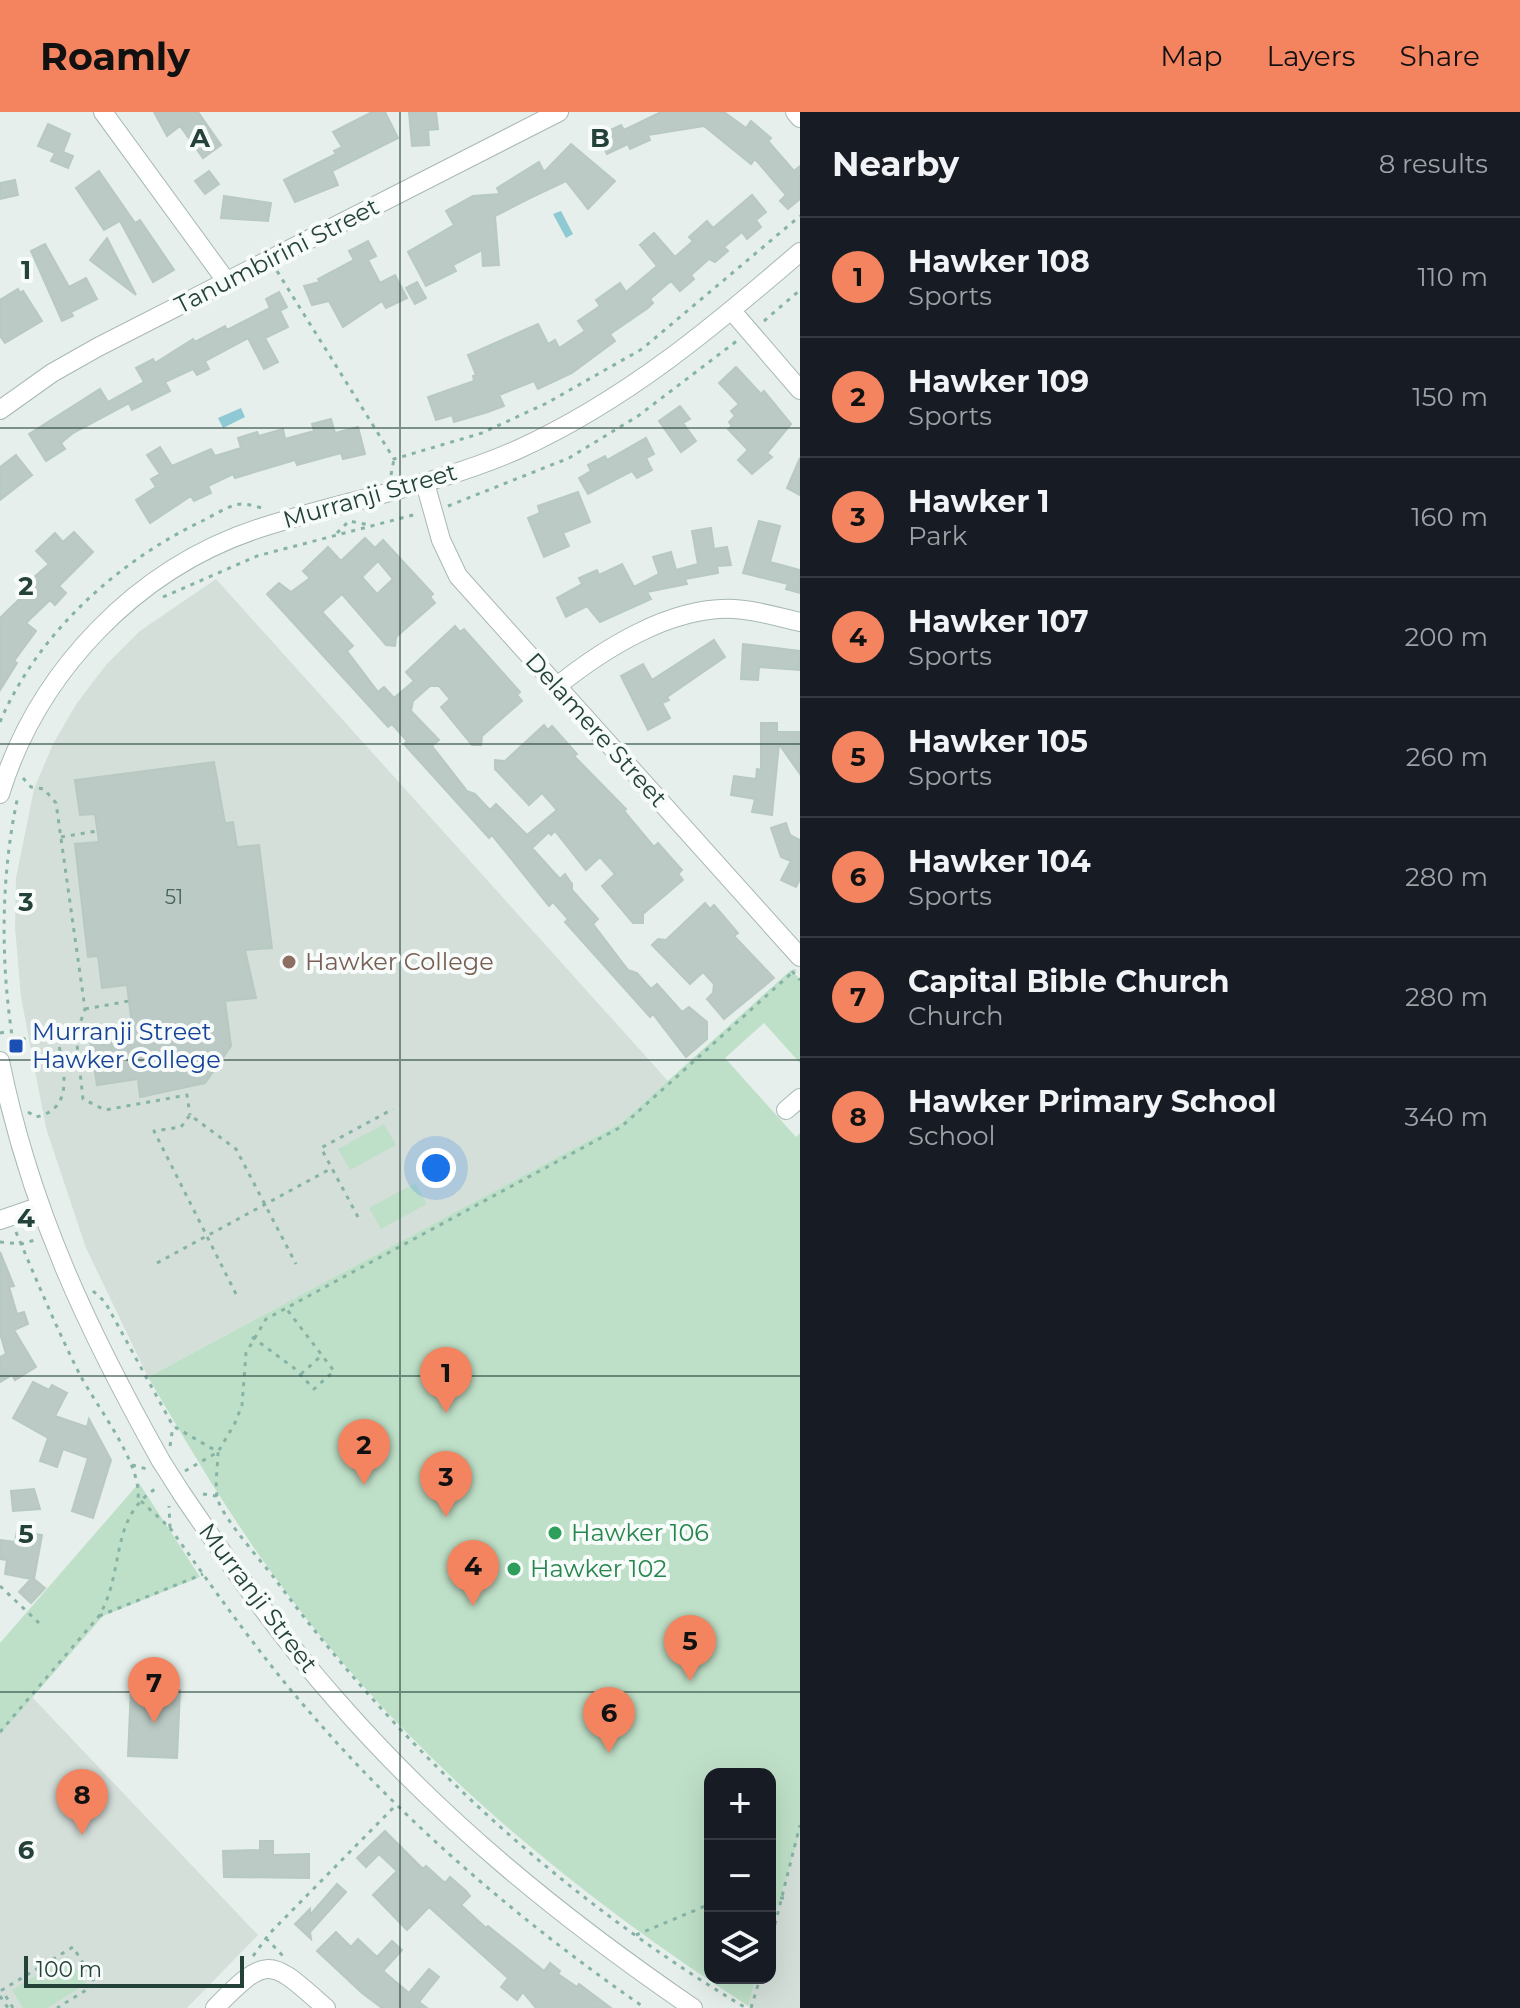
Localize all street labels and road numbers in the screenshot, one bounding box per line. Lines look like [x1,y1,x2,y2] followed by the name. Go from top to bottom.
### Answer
[170,191,384,320] street label: Tanumbirini Street
[280,457,460,534] street label: Murranji Street
[519,647,673,813] street label: Delamere Street
[193,1517,324,1678] street label: Murranji Street

